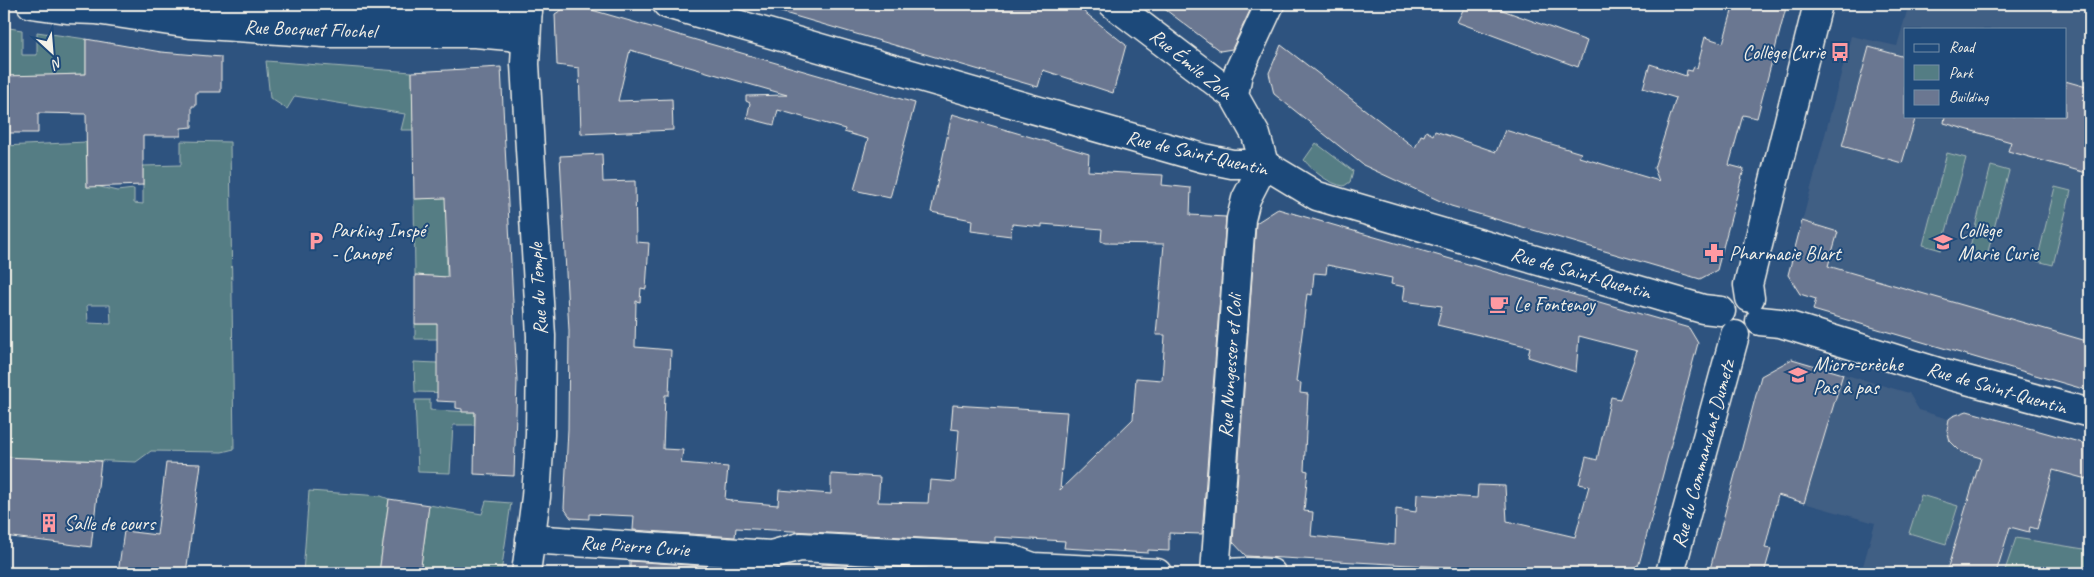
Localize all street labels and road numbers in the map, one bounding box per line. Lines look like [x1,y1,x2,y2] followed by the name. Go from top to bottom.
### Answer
[243,14,380,44] street label: Rue Bocquet Flochel
[1145,23,1238,106] street label: Rue Émile Zola
[1124,125,1271,182] street label: Rue de Saint-Quentin
[523,241,553,336] street label: Rue du Temple
[1508,241,1655,305] street label: Rue de Saint-Quentin
[1213,291,1248,439] street label: Rue Nungesser et Coli
[1666,355,1741,550] street label: Rue du Commandant Dumetz
[1924,356,2071,420] street label: Rue de Saint-Quentin
[580,530,692,562] street label: Rue Pierre Curie

